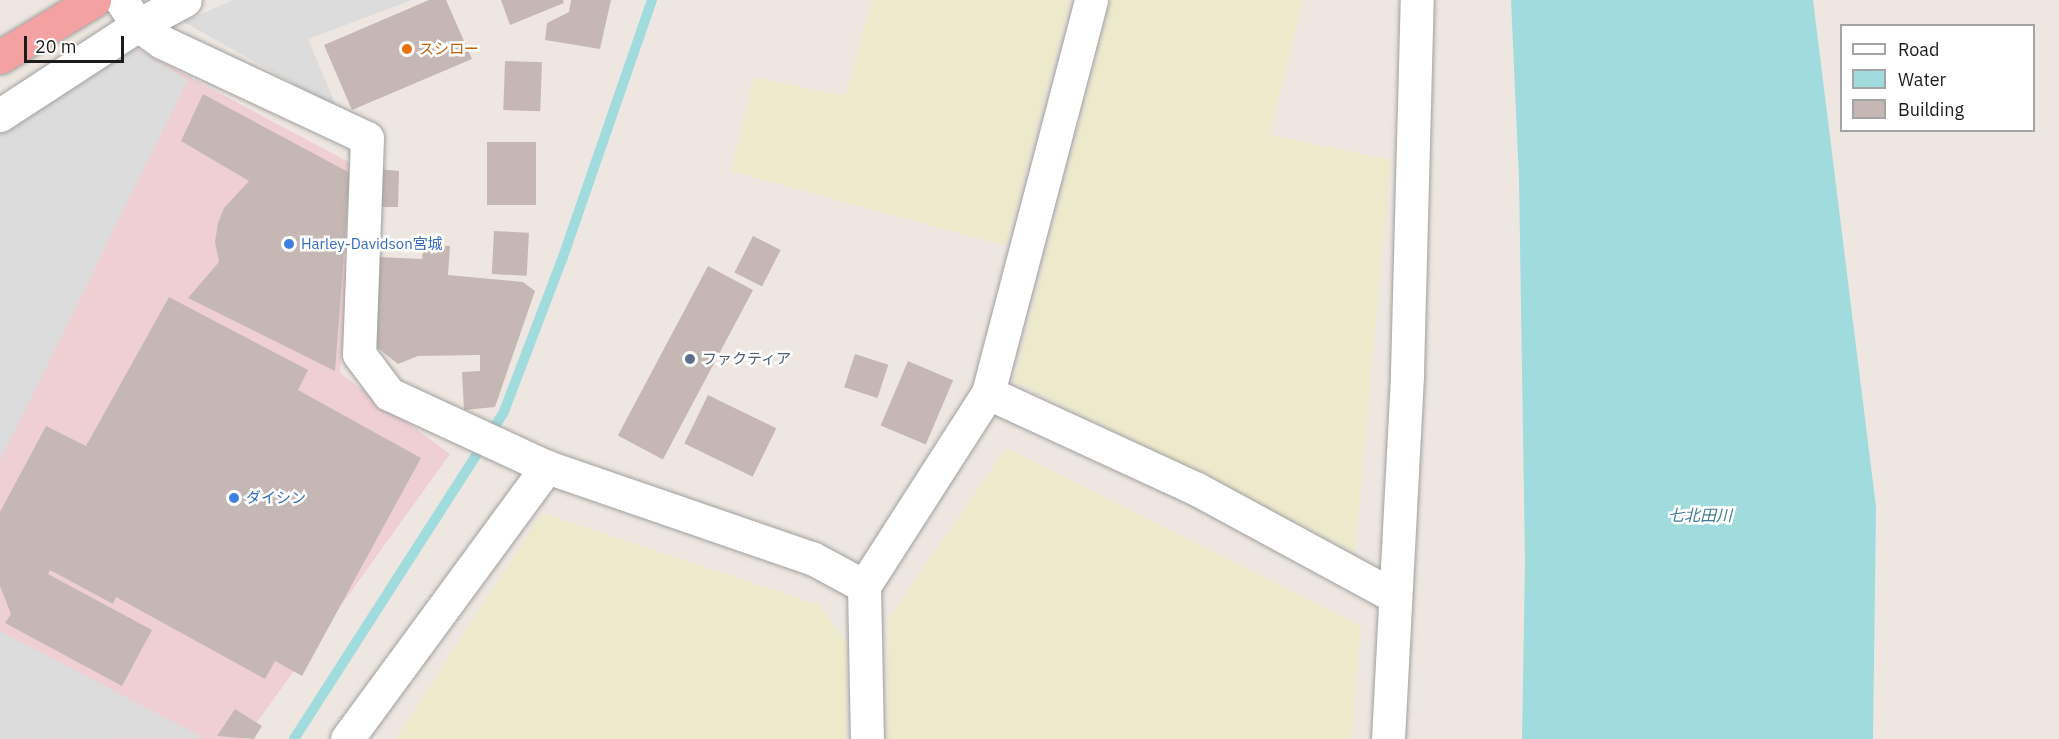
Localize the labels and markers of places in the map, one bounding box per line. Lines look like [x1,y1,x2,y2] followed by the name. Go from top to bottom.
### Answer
[419,40,479,58] place label: スシロー
[400,42,414,56] marker: スシロー
[301,235,443,253] place label: Harley-Davidson宮城
[282,237,296,251] marker: Harley-Davidson宮城
[702,350,792,368] place label: ファクティア
[683,352,697,366] marker: ファクティア
[246,489,306,507] place label: ダイシン
[227,491,241,505] marker: ダイシン

